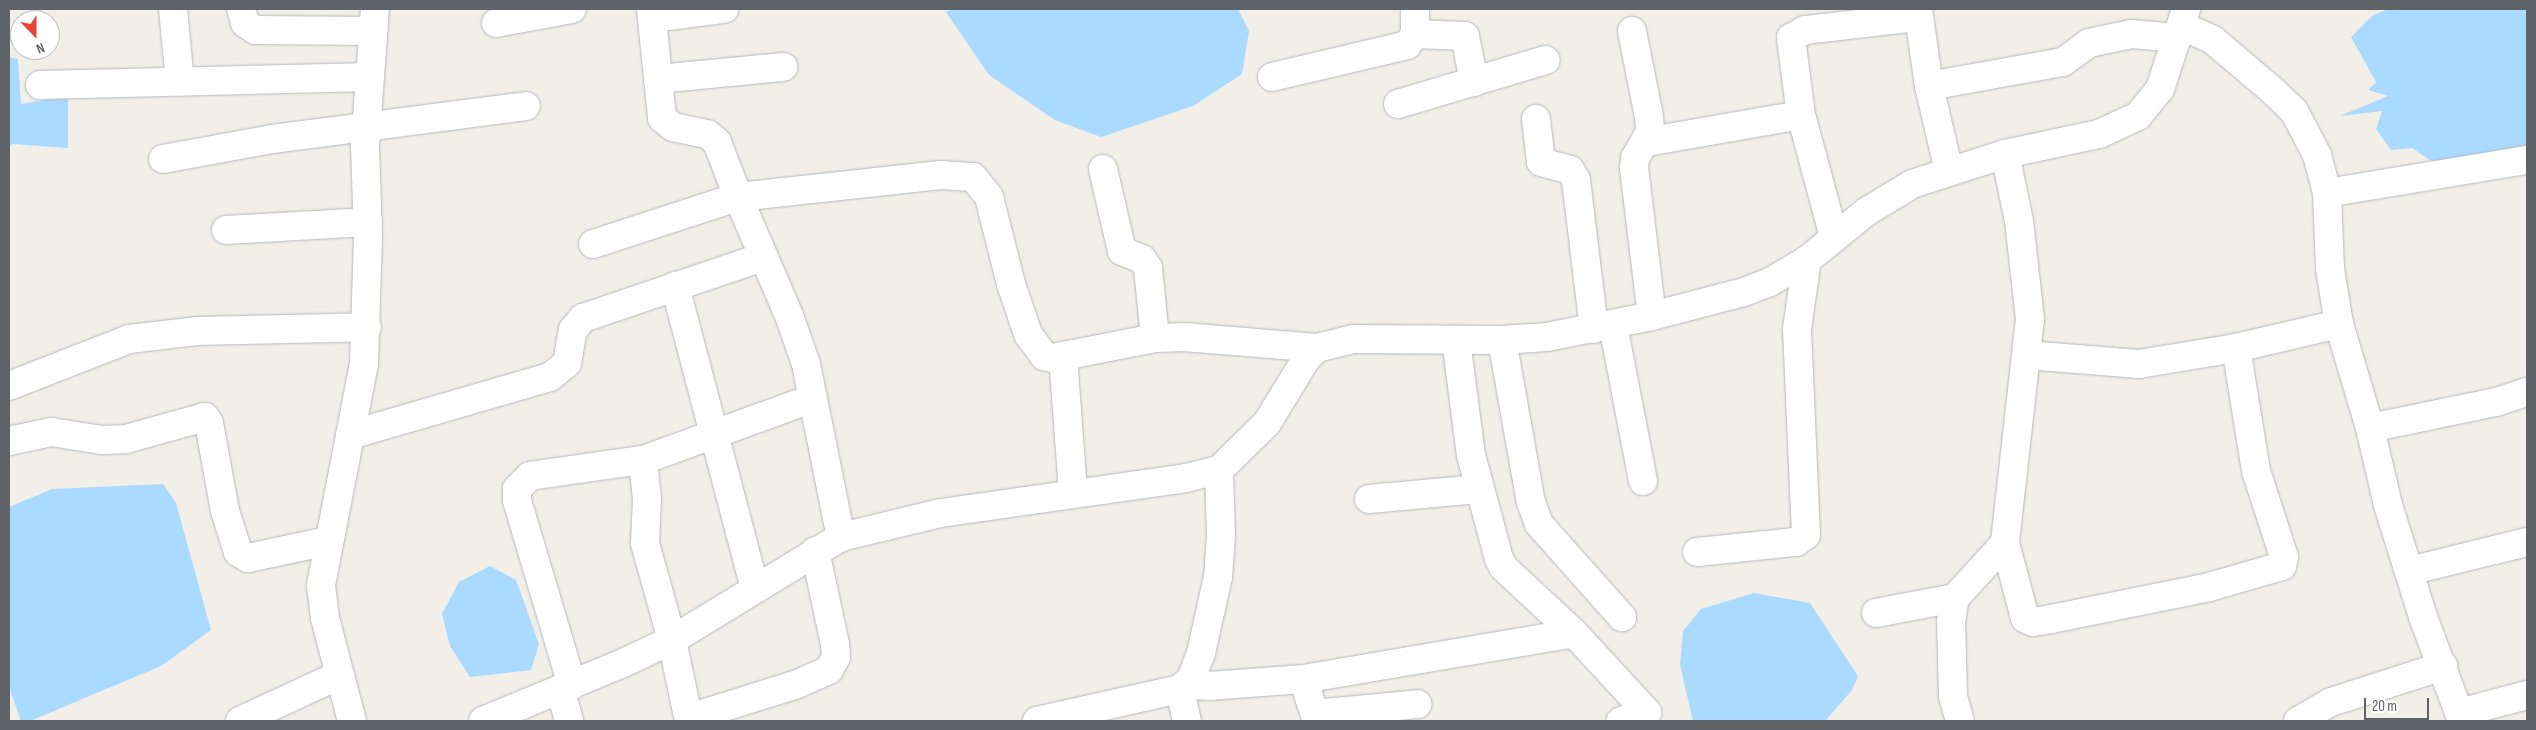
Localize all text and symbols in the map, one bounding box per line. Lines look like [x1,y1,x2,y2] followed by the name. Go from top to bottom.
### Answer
[10,10,60,60] north arrow
[34,39,47,58] text: N
[2366,688,2431,720] scale bar
[2372,697,2397,716] text: 20 m

